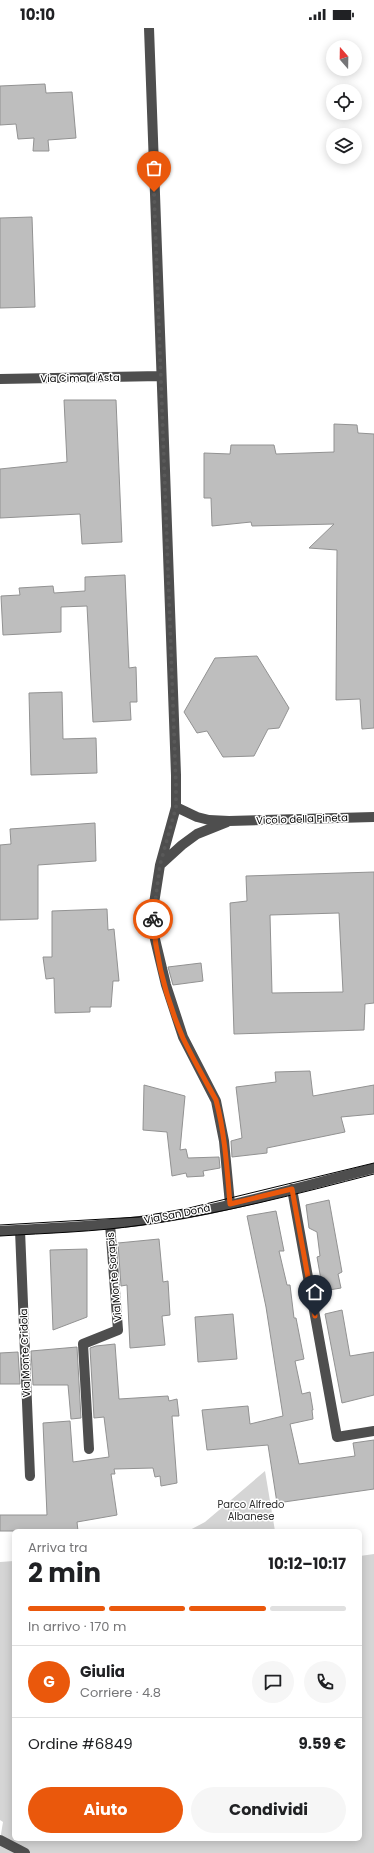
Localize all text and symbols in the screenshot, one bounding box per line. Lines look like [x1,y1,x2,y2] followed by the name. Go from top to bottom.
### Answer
[20,4,55,25] text: 10:10
[326,40,362,76] north arrow
[326,40,362,164] map controls
[326,84,362,120] button: locate
[326,128,362,164] button: layers
[137,151,171,192] pin
[143,157,165,179] icon: bag
[40,370,120,386] street label: Via Cima d'Asta
[256,810,348,828] street label: Vicolo della Pineta
[133,899,173,939] courier
[142,908,164,930] icon: bike
[143,1200,211,1228] street label: Via San Donà
[103,1232,125,1322] street label: Via Monte Sorapis
[298,1275,332,1316] pin
[304,1281,326,1303] icon: home
[16,1308,34,1398] street label: Via Monte Cridola
[218,1497,285,1524] park label: Parco Alfredo Albanese
[28,1538,88,1557] text: Arriva tra
[268,1553,346,1574] text: 10:12–10:17
[28,1555,101,1591] text: 2 min
[28,1617,126,1636] text: In arrivo · 170 m
[80,1661,125,1682] text: Giulia
[252,1661,294,1703] button: chat
[304,1661,346,1703] button: phone
[43,1671,55,1692] text: G
[80,1683,161,1702] text: Corriere · 4.8
[28,1733,133,1754] text: Ordine #6849
[298,1733,346,1754] text: 9.59 €
[28,1787,183,1833] button: Aiuto
[191,1787,346,1833] button: Condividi

